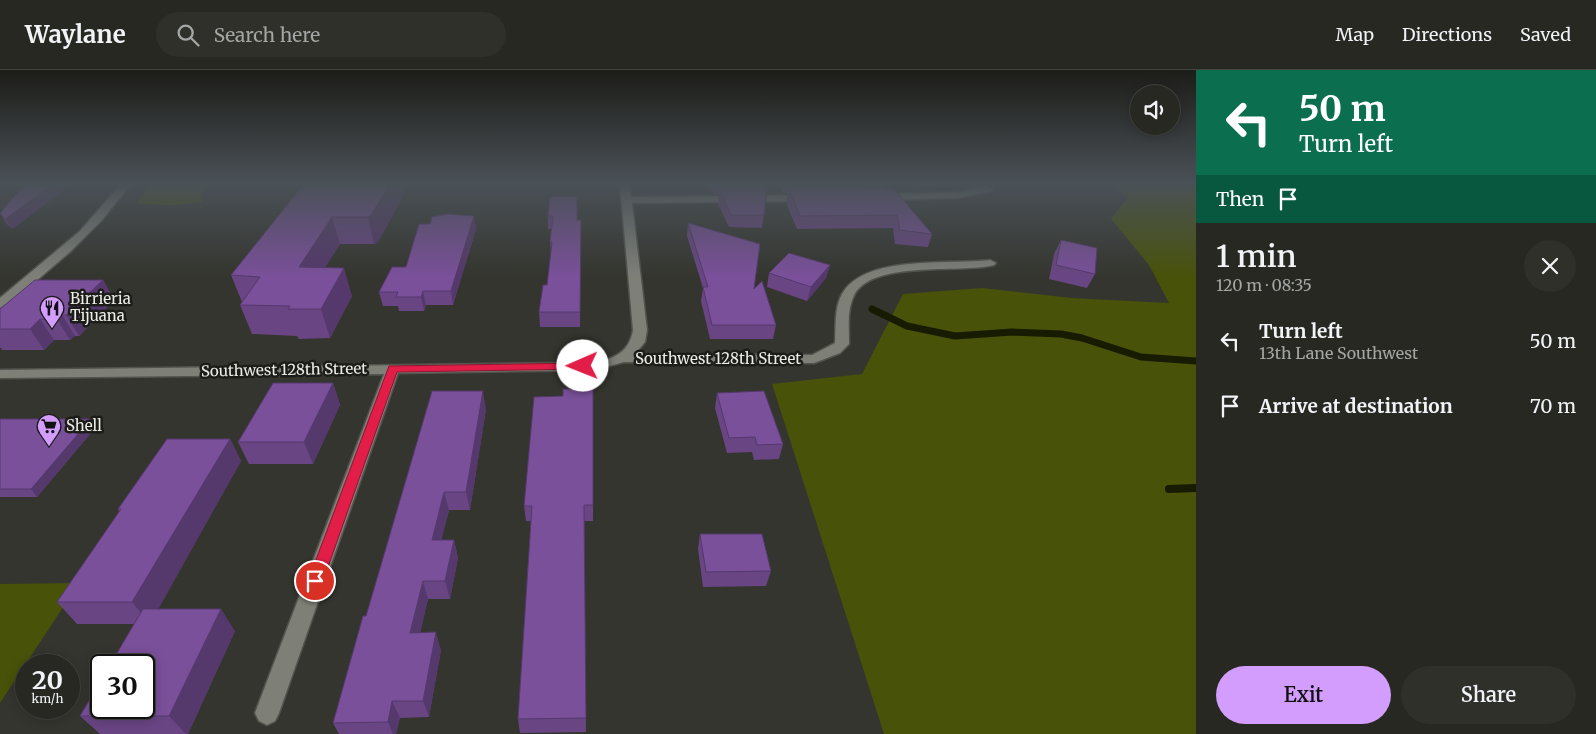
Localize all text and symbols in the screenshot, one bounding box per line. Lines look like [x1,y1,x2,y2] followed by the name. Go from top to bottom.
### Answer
[156,12,506,57] search box
[25,19,126,50] text: Waylane
[174,21,202,49] icon: search
[214,23,320,47] text: Search here
[1336,23,1374,46] text: Map
[1402,23,1492,46] text: Directions
[1520,23,1571,46] text: Saved
[1130,85,1180,135] map controls
[1130,85,1180,135] button: sound
[1299,87,1386,131] text: 50 m
[1216,90,1281,155] icon: left
[1299,130,1393,158] text: Turn left
[1274,185,1302,213] icon: arrive
[1216,187,1264,211] text: Then
[1216,237,1297,275] text: 1 min
[1524,240,1576,292] button: close
[1216,275,1312,295] text: 120 m · 08:35
[70,289,131,325] place label: Birrieria Tijuana
[39,295,65,329] restaurant icon: Birrieria Tijuana
[1259,319,1343,343] text: Turn left
[1216,327,1244,355] icon: left
[1530,329,1576,353] text: 50 m
[556,339,608,391] position arrow
[1259,343,1418,363] text: 13th Lane Southwest
[635,349,801,368] street label: Southwest 128th Street
[201,359,367,380] street label: Southwest 128th Street
[1216,392,1244,420] icon: arrive
[1259,394,1453,418] text: Arrive at destination
[1530,394,1576,418] text: 70 m
[36,413,62,447] supermarket icon: Shell
[66,416,102,435] place label: Shell
[294,560,336,602] pin
[301,567,329,595] icon: arrive
[90,654,155,719] speed limit sign: 30
[32,664,63,696] text: 20
[1216,666,1391,724] button: Exit
[1401,666,1576,724] button: Share
[32,691,63,706] text: km/h

